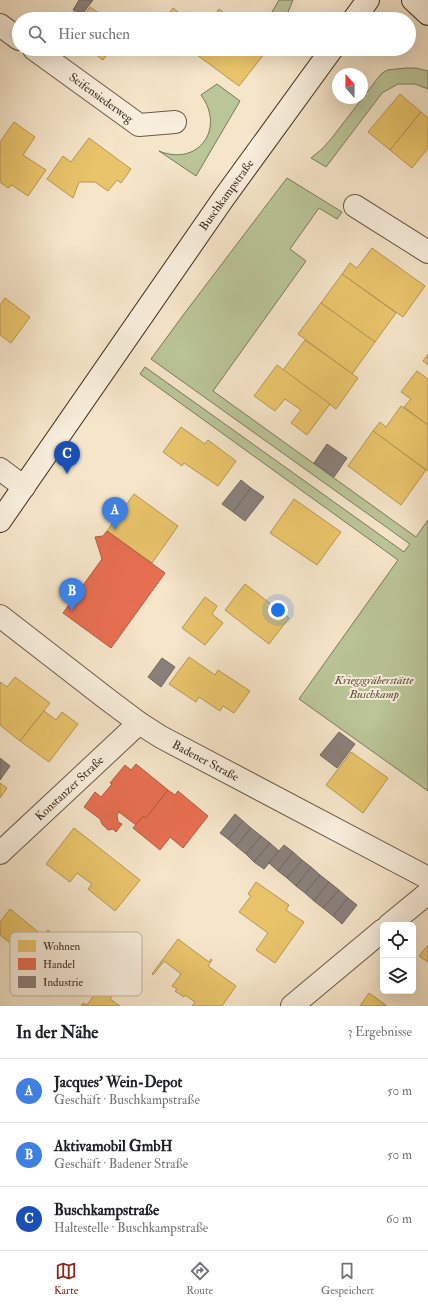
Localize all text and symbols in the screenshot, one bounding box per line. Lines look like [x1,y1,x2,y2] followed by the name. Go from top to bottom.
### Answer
[12,12,416,56] search box
[26,23,48,45] icon: search
[58,25,130,44] text: Hier suchen
[332,68,368,104] north arrow
[66,69,137,127] street label: Seifensiederweg
[196,156,257,234] street label: Buschkampstraße
[54,441,80,474] pin: C
[102,497,128,530] pin: A
[59,578,85,611] pin: B
[268,600,288,620] your location
[334,673,414,702] park label: Kriegsgräberstätte Buschkamp
[170,737,242,784] street label: Badener Straße
[32,752,107,824] street label: Konstanzer Straße
[380,922,416,994] map controls
[380,922,416,958] button: locate
[10,932,142,996] legend
[42,940,80,953] text: Wohnen
[43,958,75,971] text: Handel
[380,958,416,994] button: layers
[43,976,84,989] text: Industrie
[16,1022,98,1043] text: In der Nähe
[347,1024,412,1040] text: 3 Ergebnisse
[54,1073,182,1092] text: Jacques' Wein-Depot
[25,1083,33,1099] text: A
[387,1083,412,1099] text: 50 m
[54,1092,200,1108] text: Geschäft · Buschkampstraße
[54,1137,173,1156] text: Aktivamobil GmbH
[25,1147,33,1163] text: B
[387,1147,412,1163] text: 50 m
[54,1156,188,1172] text: Geschäft · Badener Straße
[54,1201,159,1220] text: Buschkampstraße
[24,1211,34,1227] text: C
[386,1211,412,1227] text: 60 m
[54,1220,208,1236] text: Haltestelle · Buschkampstraße
[54,1260,78,1297] tab: Karte
[186,1260,213,1297] tab: Route
[321,1260,374,1297] tab: Gespeichert

